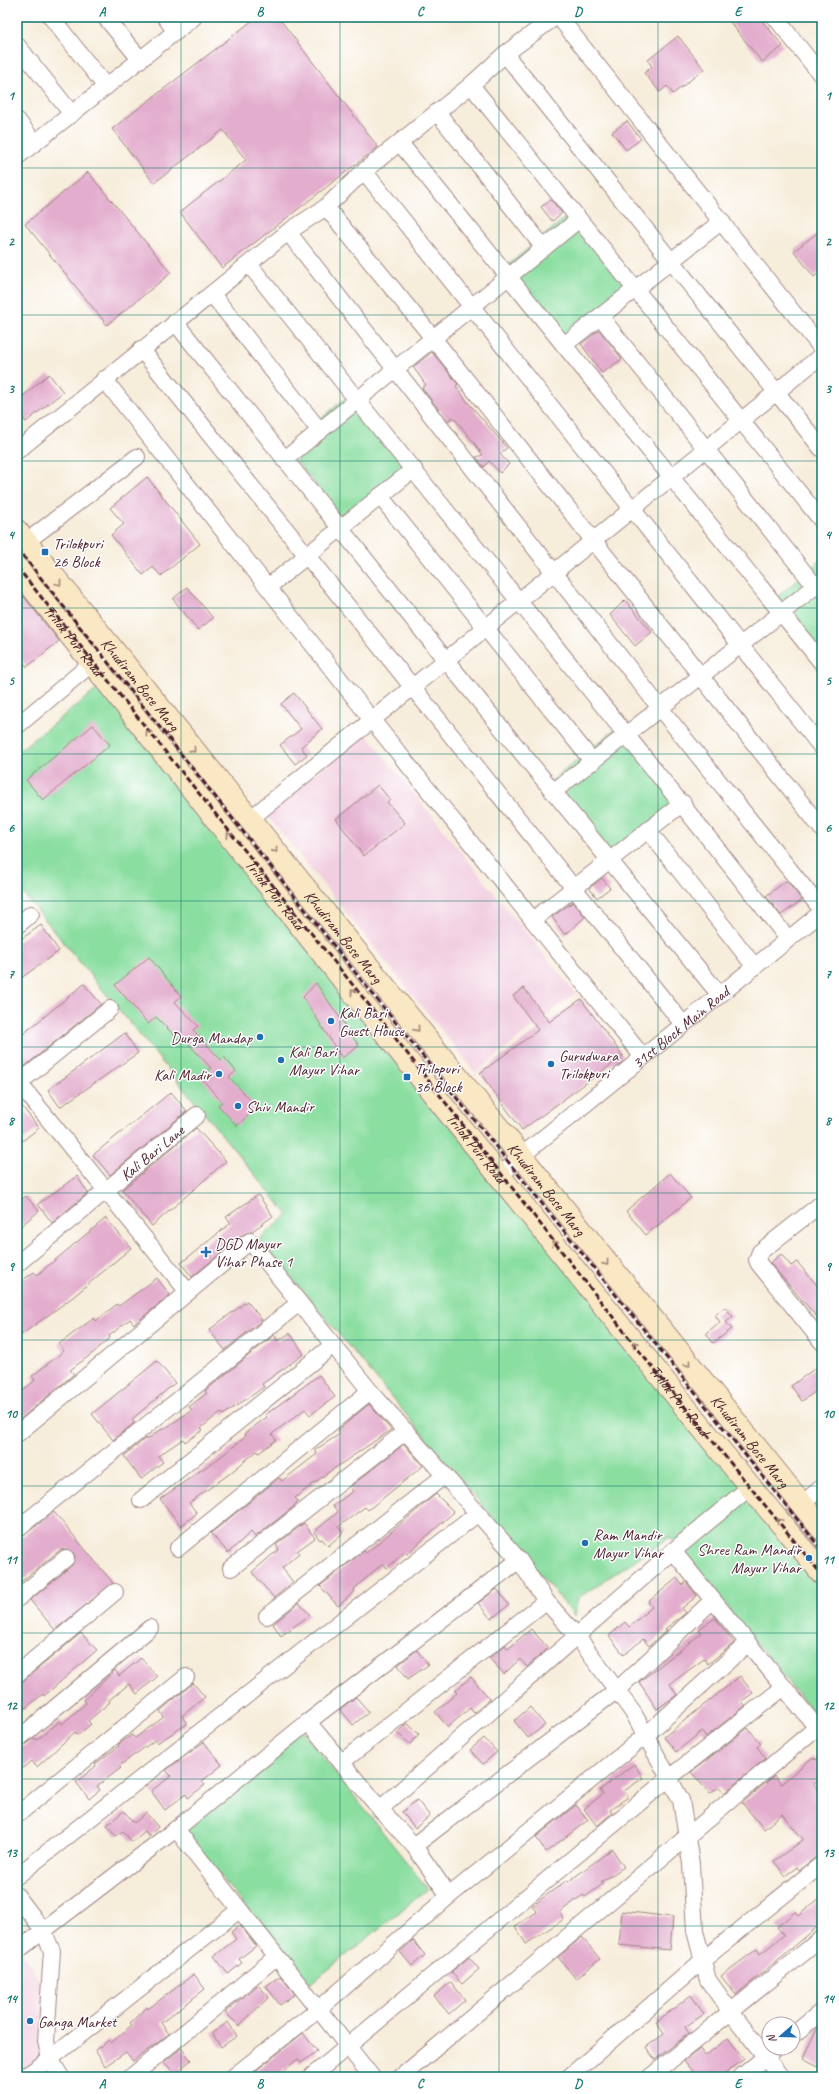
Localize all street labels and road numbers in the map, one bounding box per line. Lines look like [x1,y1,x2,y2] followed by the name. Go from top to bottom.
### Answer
[39,601,109,682] street label: Trilok Puri Road
[96,634,184,737] street label: Khudiram Bose Marg
[240,855,311,936] street label: Trilok Puri Road
[300,887,388,989] street label: Khudiram Bose Marg
[628,981,736,1073] street label: 31st Block Main Road
[442,1109,512,1190] street label: Trilok Puri Road
[116,1120,190,1185] street label: Kali Bari Lane
[503,1139,591,1241] street label: Khudiram Bose Marg
[645,1361,715,1443] street label: Trilok Puri Road
[706,1391,794,1493] street label: Khudiram Bose Marg

